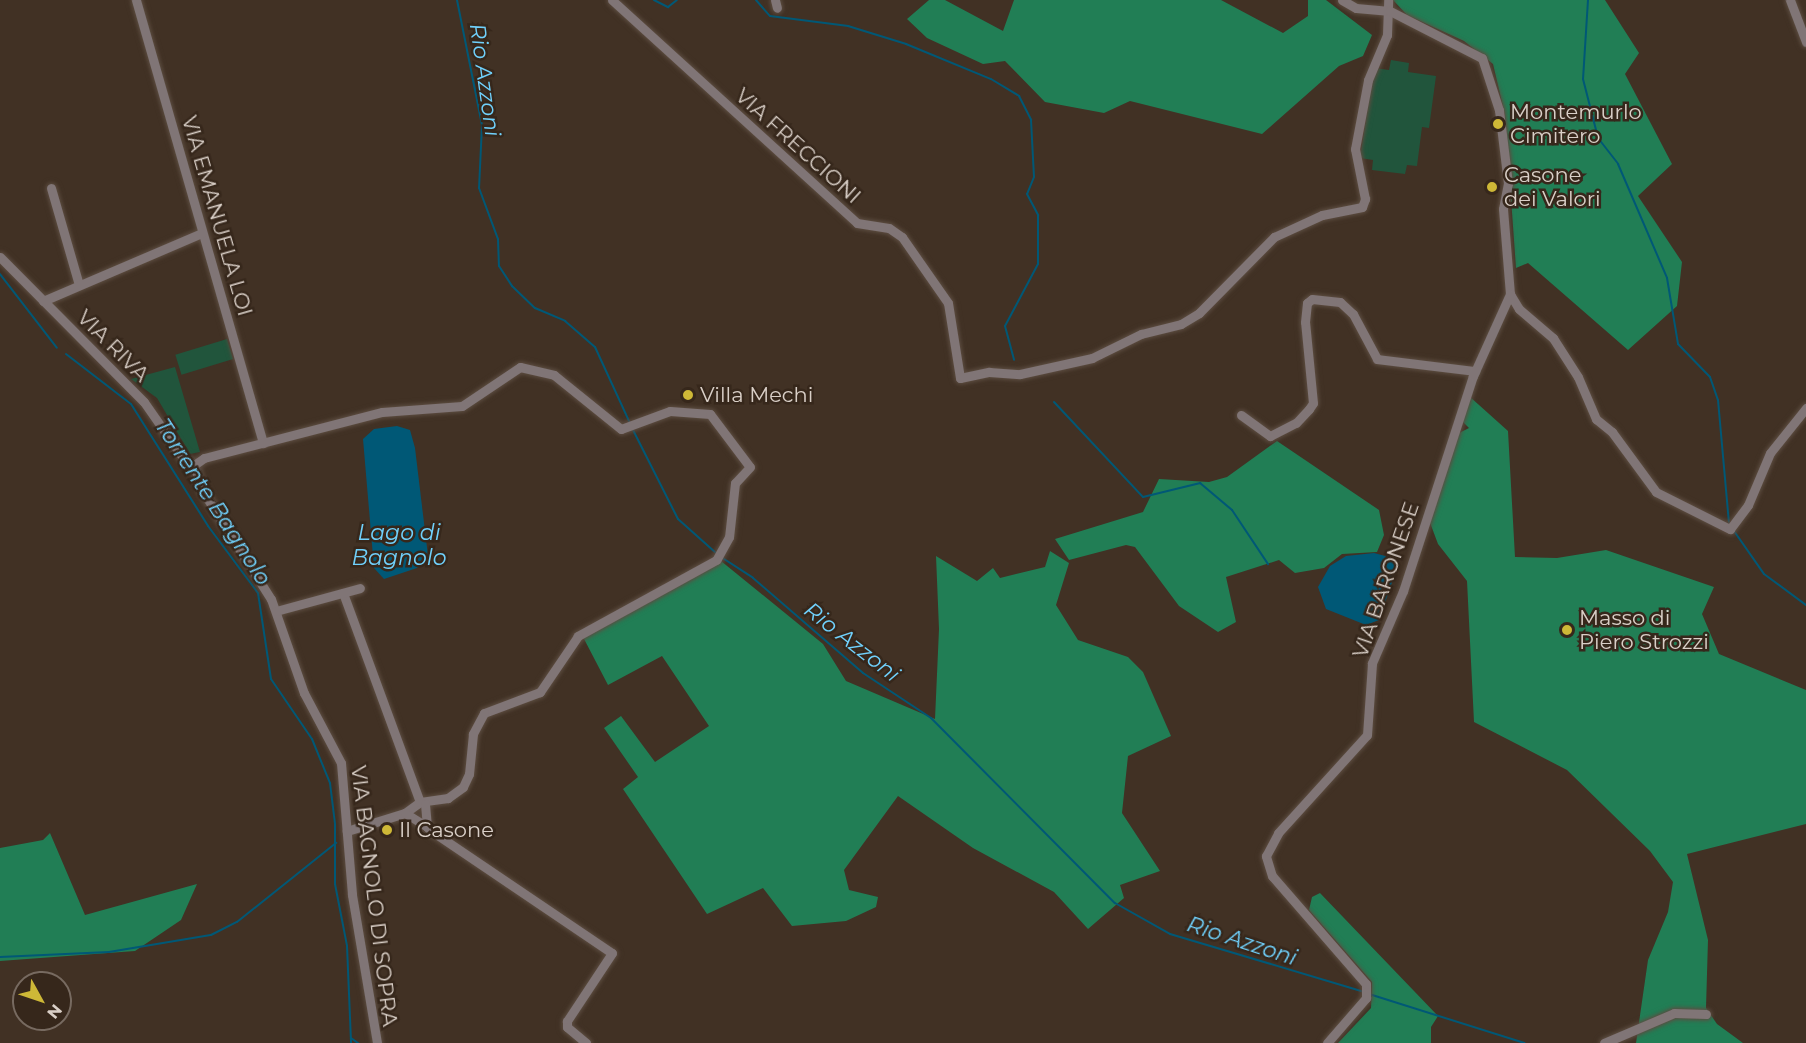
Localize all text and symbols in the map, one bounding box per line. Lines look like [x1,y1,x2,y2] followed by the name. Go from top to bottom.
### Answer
[464,22,506,138] water label: Rio Azzoni
[730,83,866,209] street label: VIA FRECCIONI
[1510,99,1642,149] place label: Montemurlo Cimitero
[176,113,258,319] street label: VIA EMANUELA LOI
[1491,117,1505,131] marker: Montemurlo Cimitero
[1504,162,1601,212] place label: Casone dei Valori
[1485,180,1499,194] marker: Casone dei Valori
[72,305,154,387] street label: VIA RIVA
[700,382,813,408] place label: Villa Mechi
[681,388,695,402] marker: Villa Mechi
[149,414,277,590] water label: Torrente Bagnolo
[1348,499,1424,661] street label: VIA BARONESE
[352,519,446,570] water label: Lago di Bagnolo
[799,596,905,688] water label: Rio Azzoni
[1579,605,1709,655] place label: Masso di Piero Strozzi
[1560,623,1574,637] marker: Masso di Piero Strozzi
[345,764,403,1028] street label: VIA BAGNOLO DI SOPRA
[399,817,494,843] place label: Il Casone
[380,823,394,837] marker: Il Casone
[1184,911,1300,971] water label: Rio Azzoni
[12,971,72,1031] north arrow
[43,1001,66,1023] text: N

